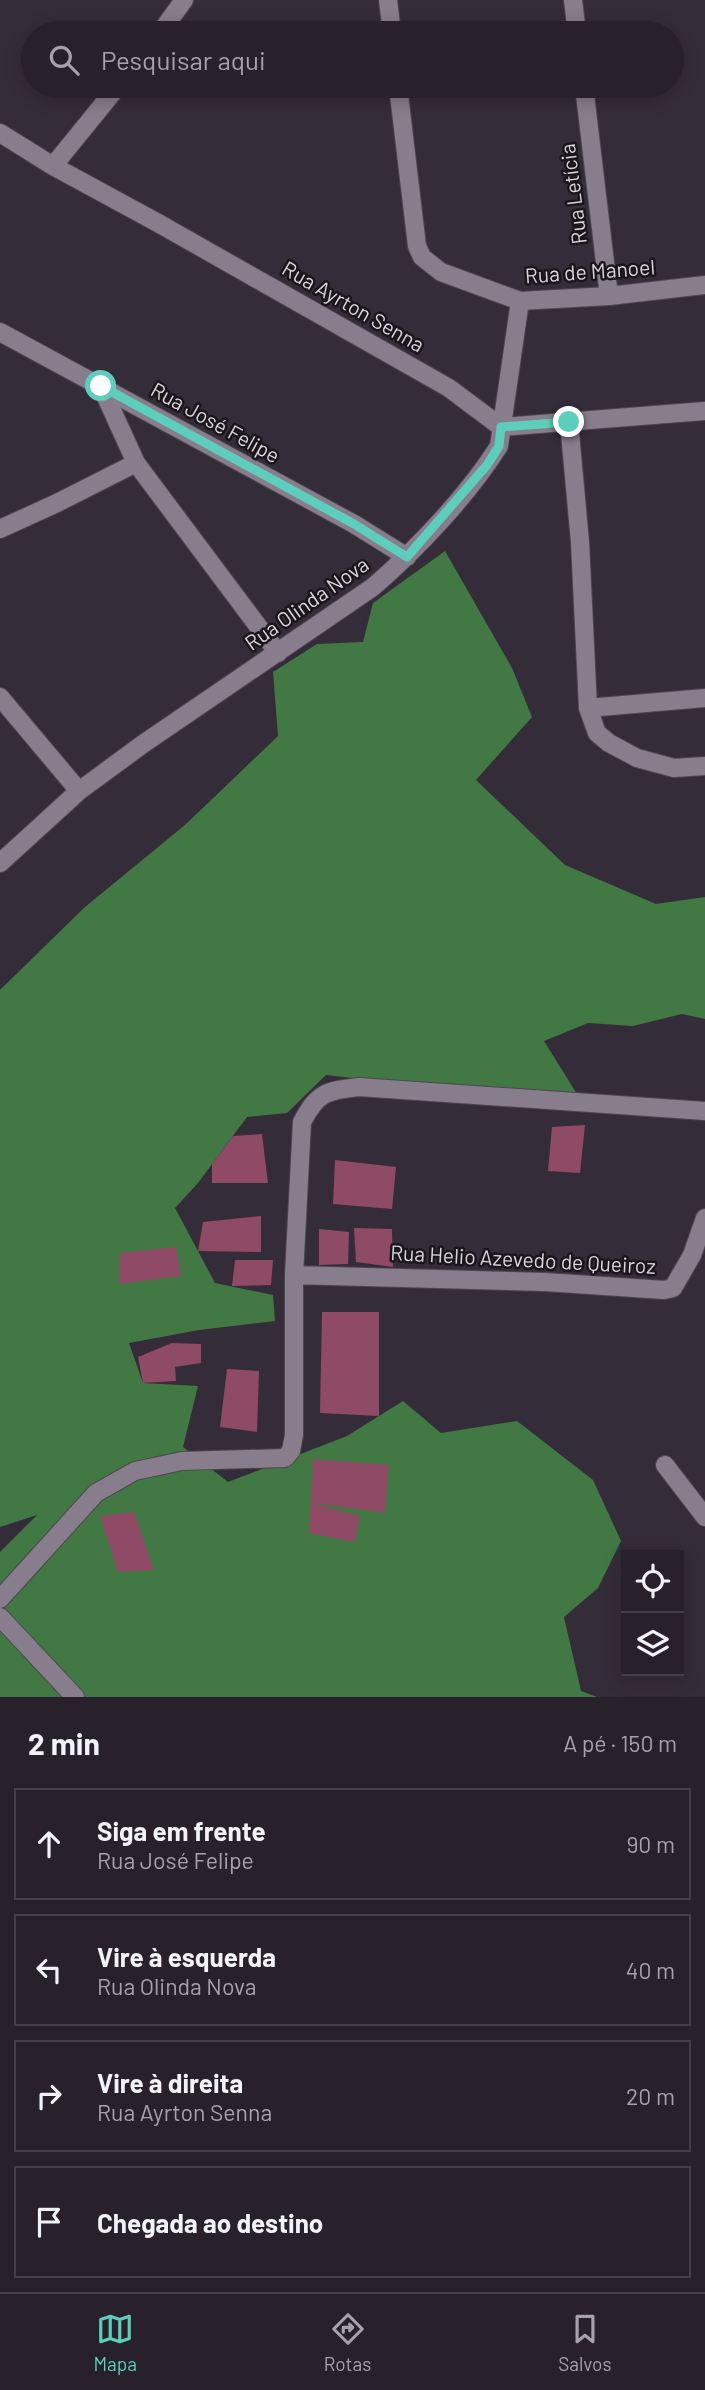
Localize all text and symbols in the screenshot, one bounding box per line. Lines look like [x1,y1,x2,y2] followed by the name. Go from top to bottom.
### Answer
[21,21,684,98] search box
[45,41,83,79] icon: search
[101,44,266,75] text: Pesquisar aqui
[554,142,591,246] street label: Rua Letícia
[524,253,656,288] street label: Rua de Manoel
[278,255,429,357] street label: Rua Ayrton Senna
[85,370,116,401] route start
[147,376,284,467] street label: Rua José Felipe
[553,406,584,437] route end
[239,551,373,655] street label: Rua Olinda Nova
[390,1239,656,1278] street label: Rua Helio Azevedo de Queiroz
[621,1550,684,1676] map controls
[621,1550,684,1613] button: locate
[621,1613,684,1676] button: layers
[28,1725,100,1761] text: 2 min
[563,1729,677,1757] text: A pé · 150 m
[97,1815,266,1846] text: Siga em frente
[30,1825,68,1863] icon: ahead
[626,1830,675,1858] text: 90 m
[97,1846,254,1874] text: Rua José Felipe
[97,1941,276,1972] text: Vire à esquerda
[30,1951,68,1989] icon: left
[626,1956,675,1984] text: 40 m
[97,1972,256,2000] text: Rua Olinda Nova
[97,2067,243,2098] text: Vire à direita
[30,2077,68,2115] icon: right
[626,2082,675,2110] text: 20 m
[97,2098,272,2126] text: Rua Ayrton Senna
[30,2203,68,2241] icon: arrive
[97,2207,323,2238] text: Chegada ao destino
[93,2310,137,2375] tab: Mapa
[324,2310,371,2375] tab: Rotas
[558,2310,612,2375] tab: Salvos

